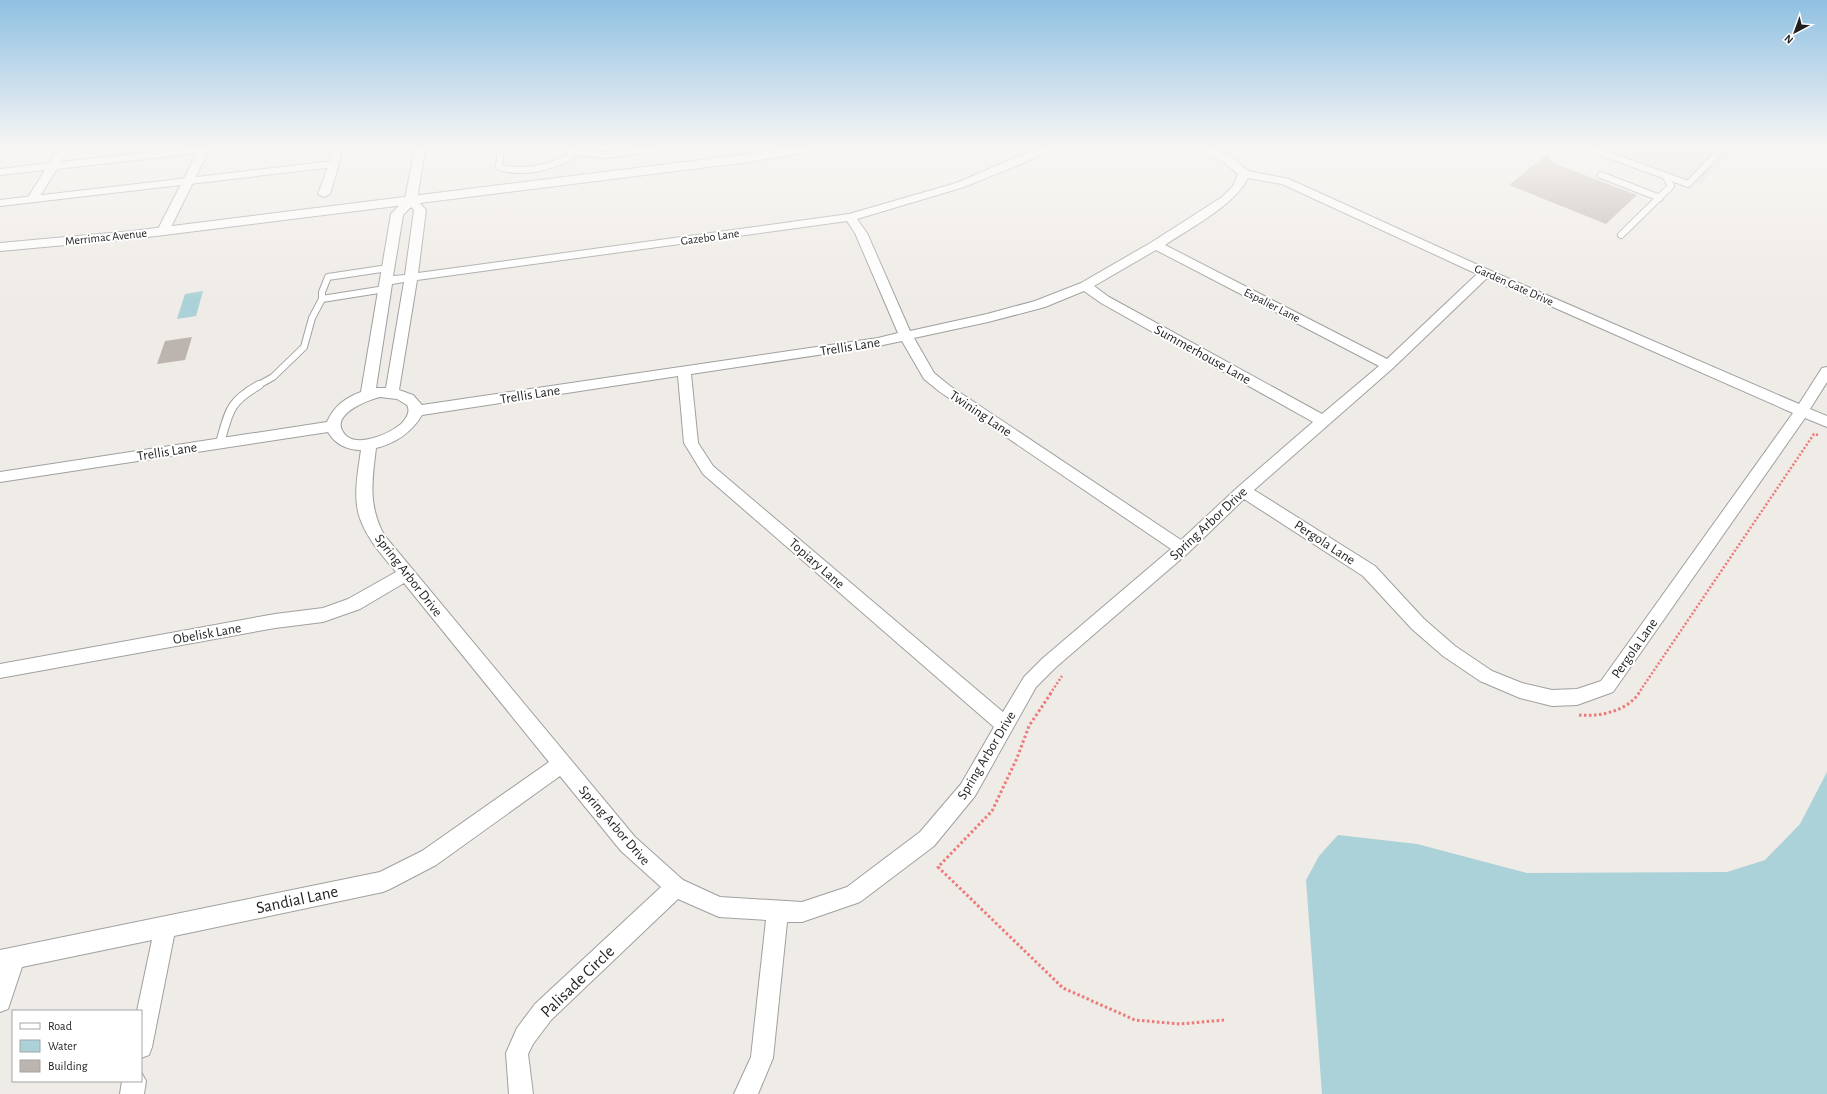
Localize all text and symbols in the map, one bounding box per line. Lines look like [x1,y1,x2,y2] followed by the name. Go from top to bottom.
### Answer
[1775,12,1815,52] north arrow
[1782,33,1795,46] text: N
[65,227,147,247] street label: Merrimac Avenue
[680,227,740,247] street label: Gazebo Lane
[1473,262,1555,308] street label: Garden Gate Drive
[1242,286,1302,324] street label: Espalier Lane
[1152,323,1253,387] street label: Summerhouse Lane
[819,335,881,359] street label: Trellis Lane
[499,383,561,407] street label: Trellis Lane
[947,388,1014,440] street label: Twining Lane
[136,440,198,464] street label: Trellis Lane
[1167,484,1250,563] street label: Spring Arbor Drive
[1292,518,1357,568] street label: Pergola Lane
[372,532,445,619] street label: Spring Arbor Drive
[786,536,847,591] street label: Topiary Lane
[1609,616,1660,681] street label: Pergola Lane
[172,621,242,647] street label: Obelisk Lane
[955,709,1019,802] street label: Spring Arbor Drive
[576,783,652,868] street label: Spring Arbor Drive
[255,882,340,916] street label: Sandial Lane
[537,942,618,1021] street label: Palisade Circle
[12,1010,142,1082] legend
[48,1020,72,1032] text: Road
[48,1040,77,1052] text: Water
[48,1060,88,1072] text: Building

